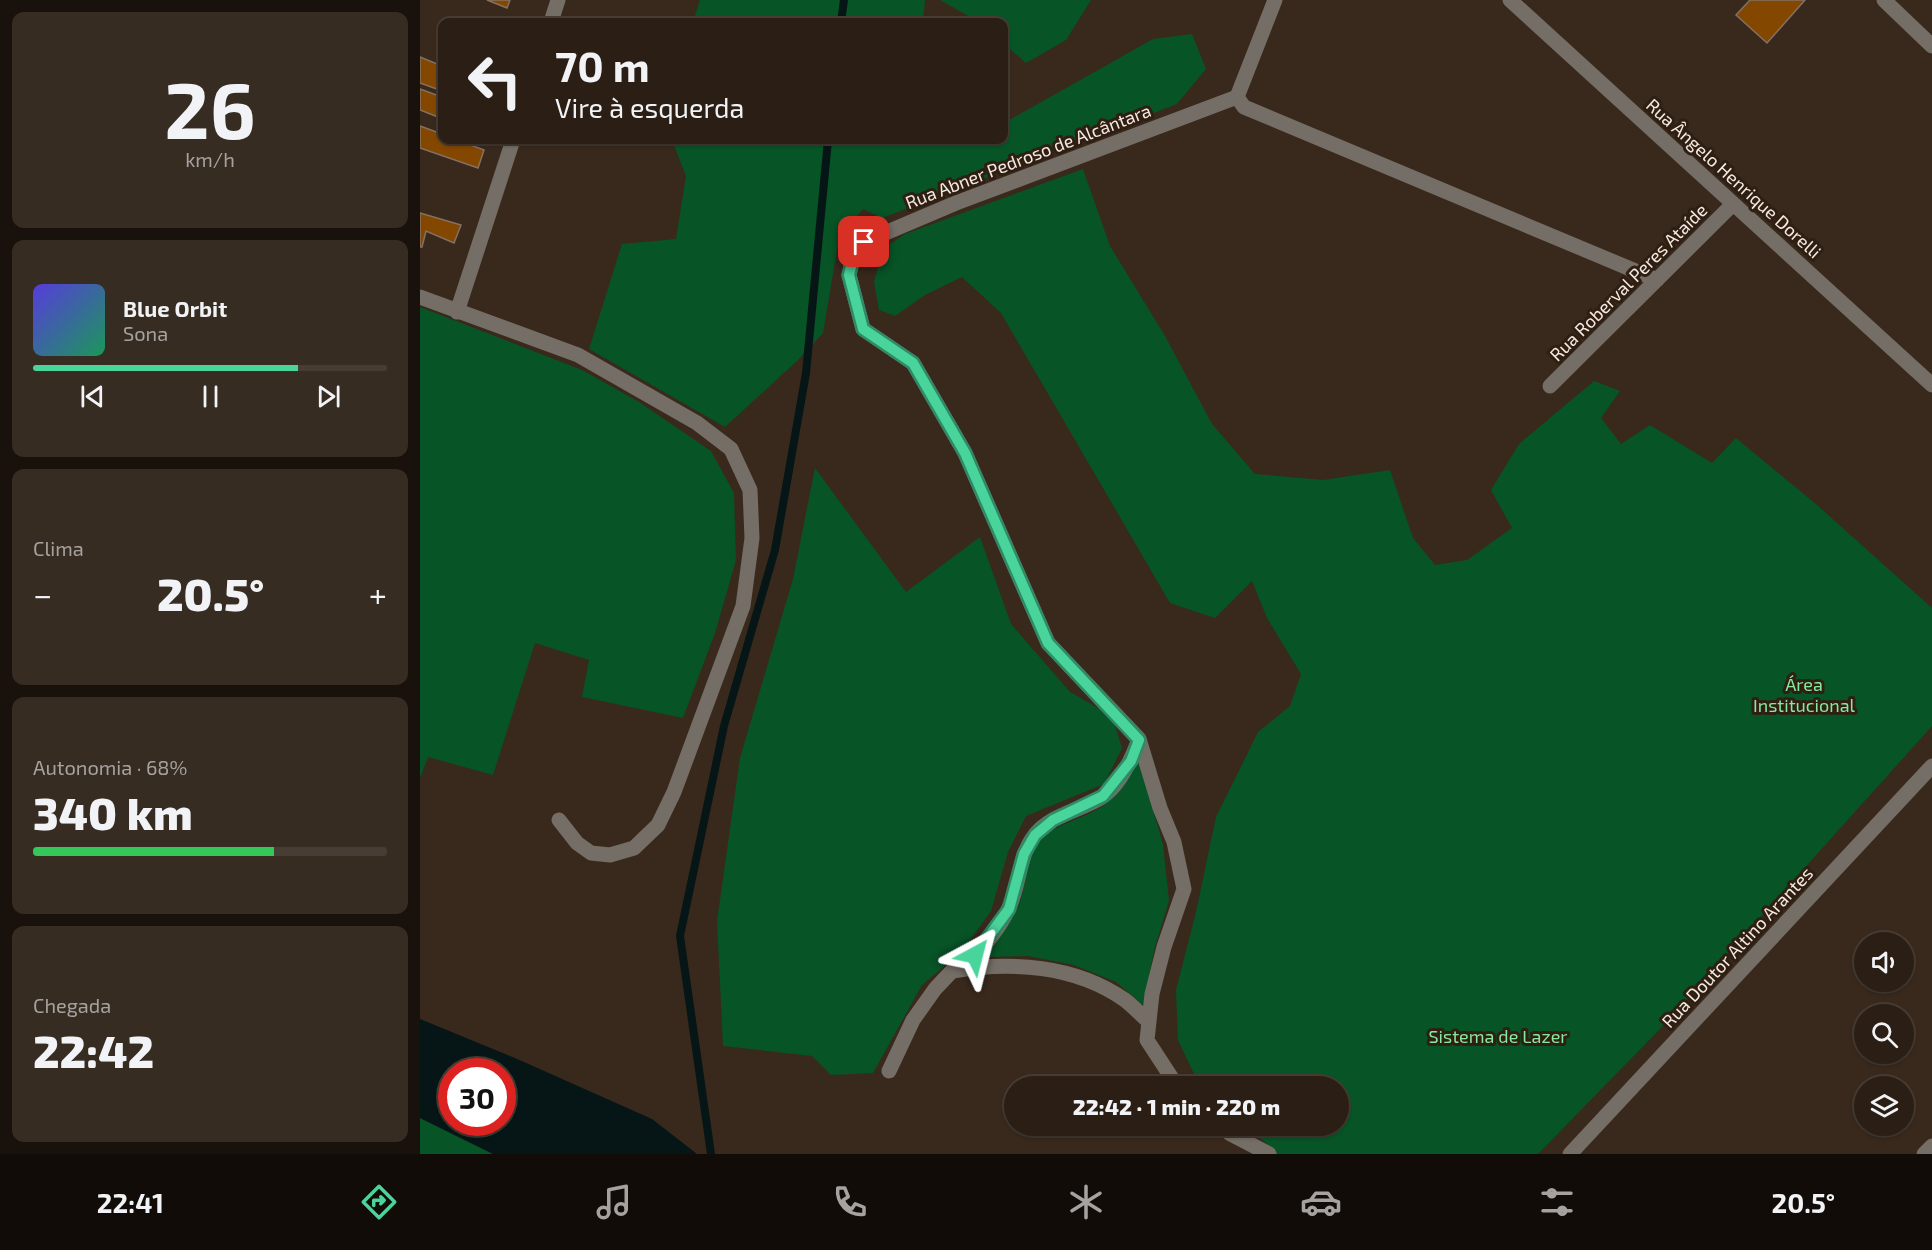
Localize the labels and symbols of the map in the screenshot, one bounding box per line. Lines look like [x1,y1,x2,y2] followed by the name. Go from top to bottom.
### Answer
[1642,94,1826,262] street label: Rua Ângelo Henrique Dorelli
[902,99,1154,213] street label: Rua Abner Pedroso de Alcântara
[1545,199,1711,365] street label: Rua Roberval Peres Ataíde
[838,216,889,267] pin
[1753,673,1856,716] park label: Área Institucional
[1657,862,1817,1032] street label: Rua Doutor Altino Arantes
[943,923,1007,987] position arrow
[1428,1025,1568,1047] park label: Sistema de Lazer
[438,1058,516,1136] speed limit sign: 30

